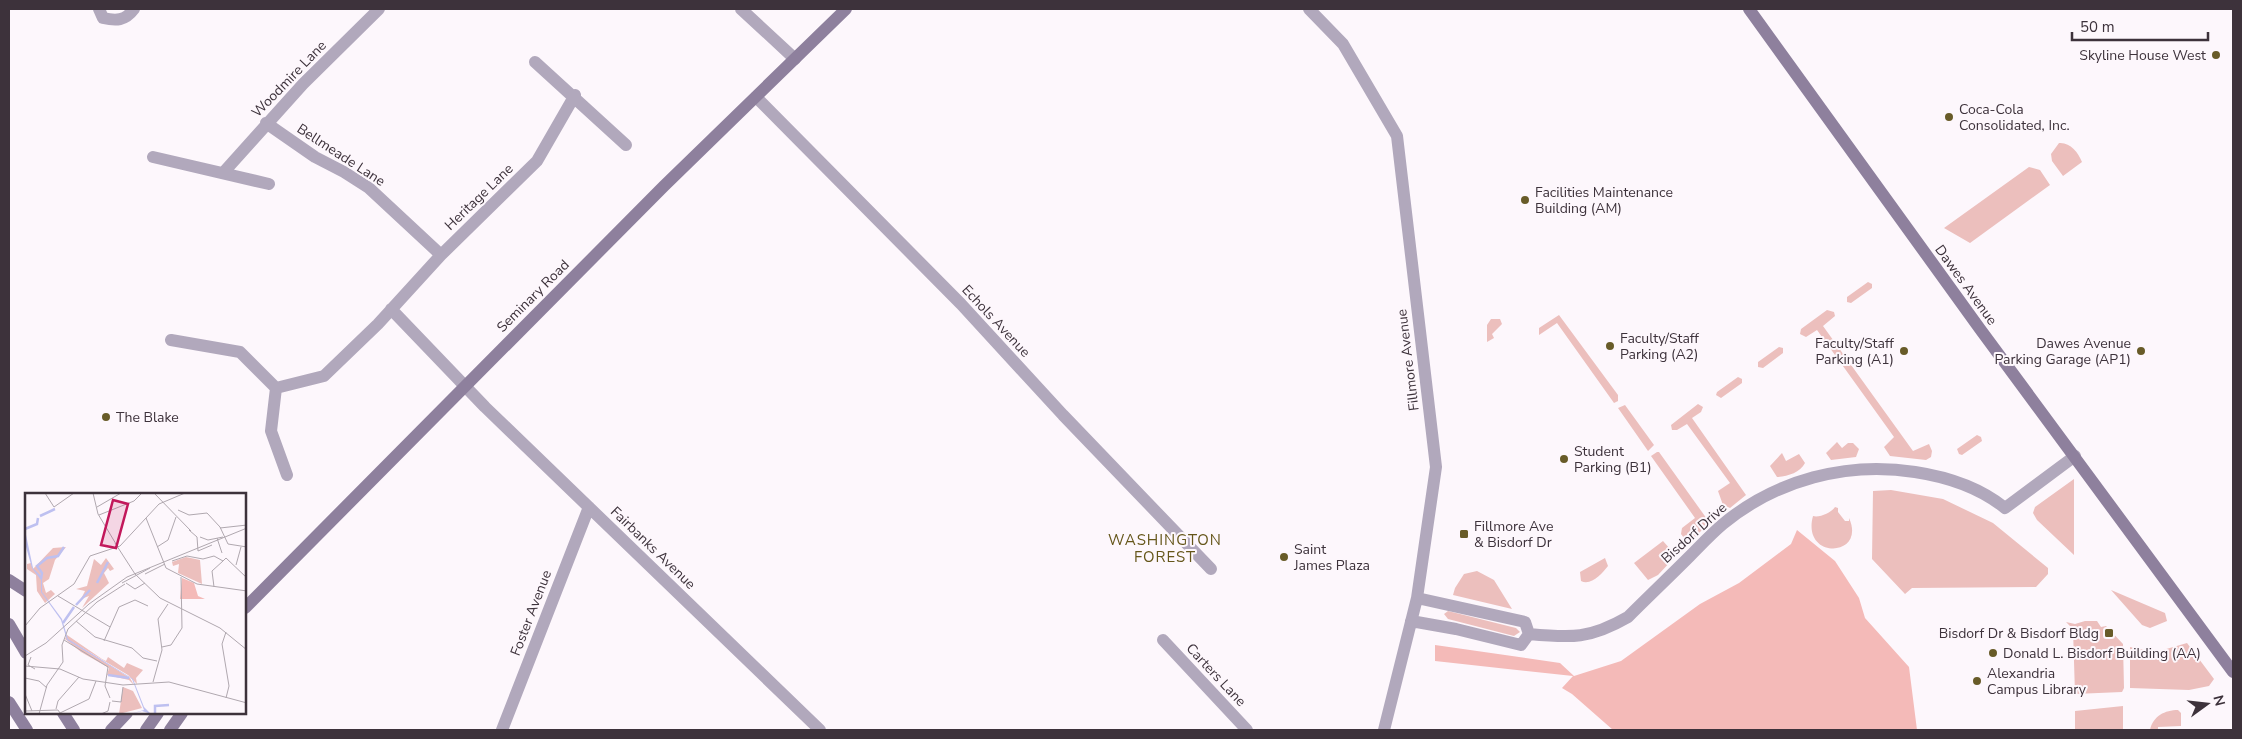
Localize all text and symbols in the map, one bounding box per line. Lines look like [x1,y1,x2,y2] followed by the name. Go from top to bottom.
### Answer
[2072,10,2208,42] scale bar
[2080,17,2115,37] text: 50 m
[247,36,331,122] street label: Woodmire Lane
[2079,46,2206,65] place label: Skyline House West
[2210,49,2222,61] marker: Skyline House West
[1959,100,2070,135] place label: Coca-Cola Consolidated, Inc.
[1943,111,1955,123] marker: Coca-Cola Consolidated, Inc.
[293,119,389,191] street label: Bellmeade Lane
[441,159,517,235] street label: Heritage Lane
[1535,183,1673,218] place label: Facilities Maintenance Building (AM)
[1519,194,1531,206] marker: Facilities Maintenance Building (AM)
[1930,241,2002,329] street label: Dawes Avenue
[493,256,573,336] street label: Seminary Road
[958,281,1034,361] street label: Echols Avenue
[1392,308,1424,412] street label: Fillmore Avenue
[1620,329,1699,364] place label: Faculty/Staff Parking (A2)
[1815,334,1894,369] place label: Faculty/Staff Parking (A1)
[1995,334,2131,369] place label: Dawes Avenue Parking Garage (AP1)
[1604,340,1616,352] marker: Faculty/Staff Parking (A2)
[1898,345,1910,357] marker: Faculty/Staff Parking (A1)
[2135,345,2147,357] marker: Dawes Avenue Parking Garage (AP1)
[116,408,179,427] place label: The Blake
[100,411,112,423] marker: The Blake
[1574,442,1652,477] place label: Student Parking (B1)
[1558,453,1570,465] marker: Student Parking (B1)
[25,493,246,714] inset map
[1657,498,1731,568] street label: Bisdorf Drive
[606,502,700,594] street label: Fairbanks Avenue
[1474,517,1553,552] place label: Fillmore Ave & Bisdorf Dr
[1458,528,1470,540] marker: Fillmore Ave & Bisdorf Dr
[1108,530,1222,567] district label: WASHINGTON FOREST
[1293,540,1370,575] place label: Saint James Plaza
[1278,551,1290,563] marker: Saint James Plaza
[506,567,556,659] street label: Foster Avenue
[1939,624,2099,643] place label: Bisdorf Dr & Bisdorf Bldg
[2103,627,2115,639] marker: Bisdorf Dr & Bisdorf Bldg
[1182,639,1250,711] street label: Carters Lane
[2003,644,2201,663] place label: Donald L. Bisdorf Building (AA)
[1987,647,1999,659] marker: Donald L. Bisdorf Building (AA)
[1987,664,2087,699] place label: Alexandria Campus Library
[1971,675,1983,687] marker: Alexandria Campus Library
[2182,679,2232,729] north arrow
[2209,693,2230,708] text: N

